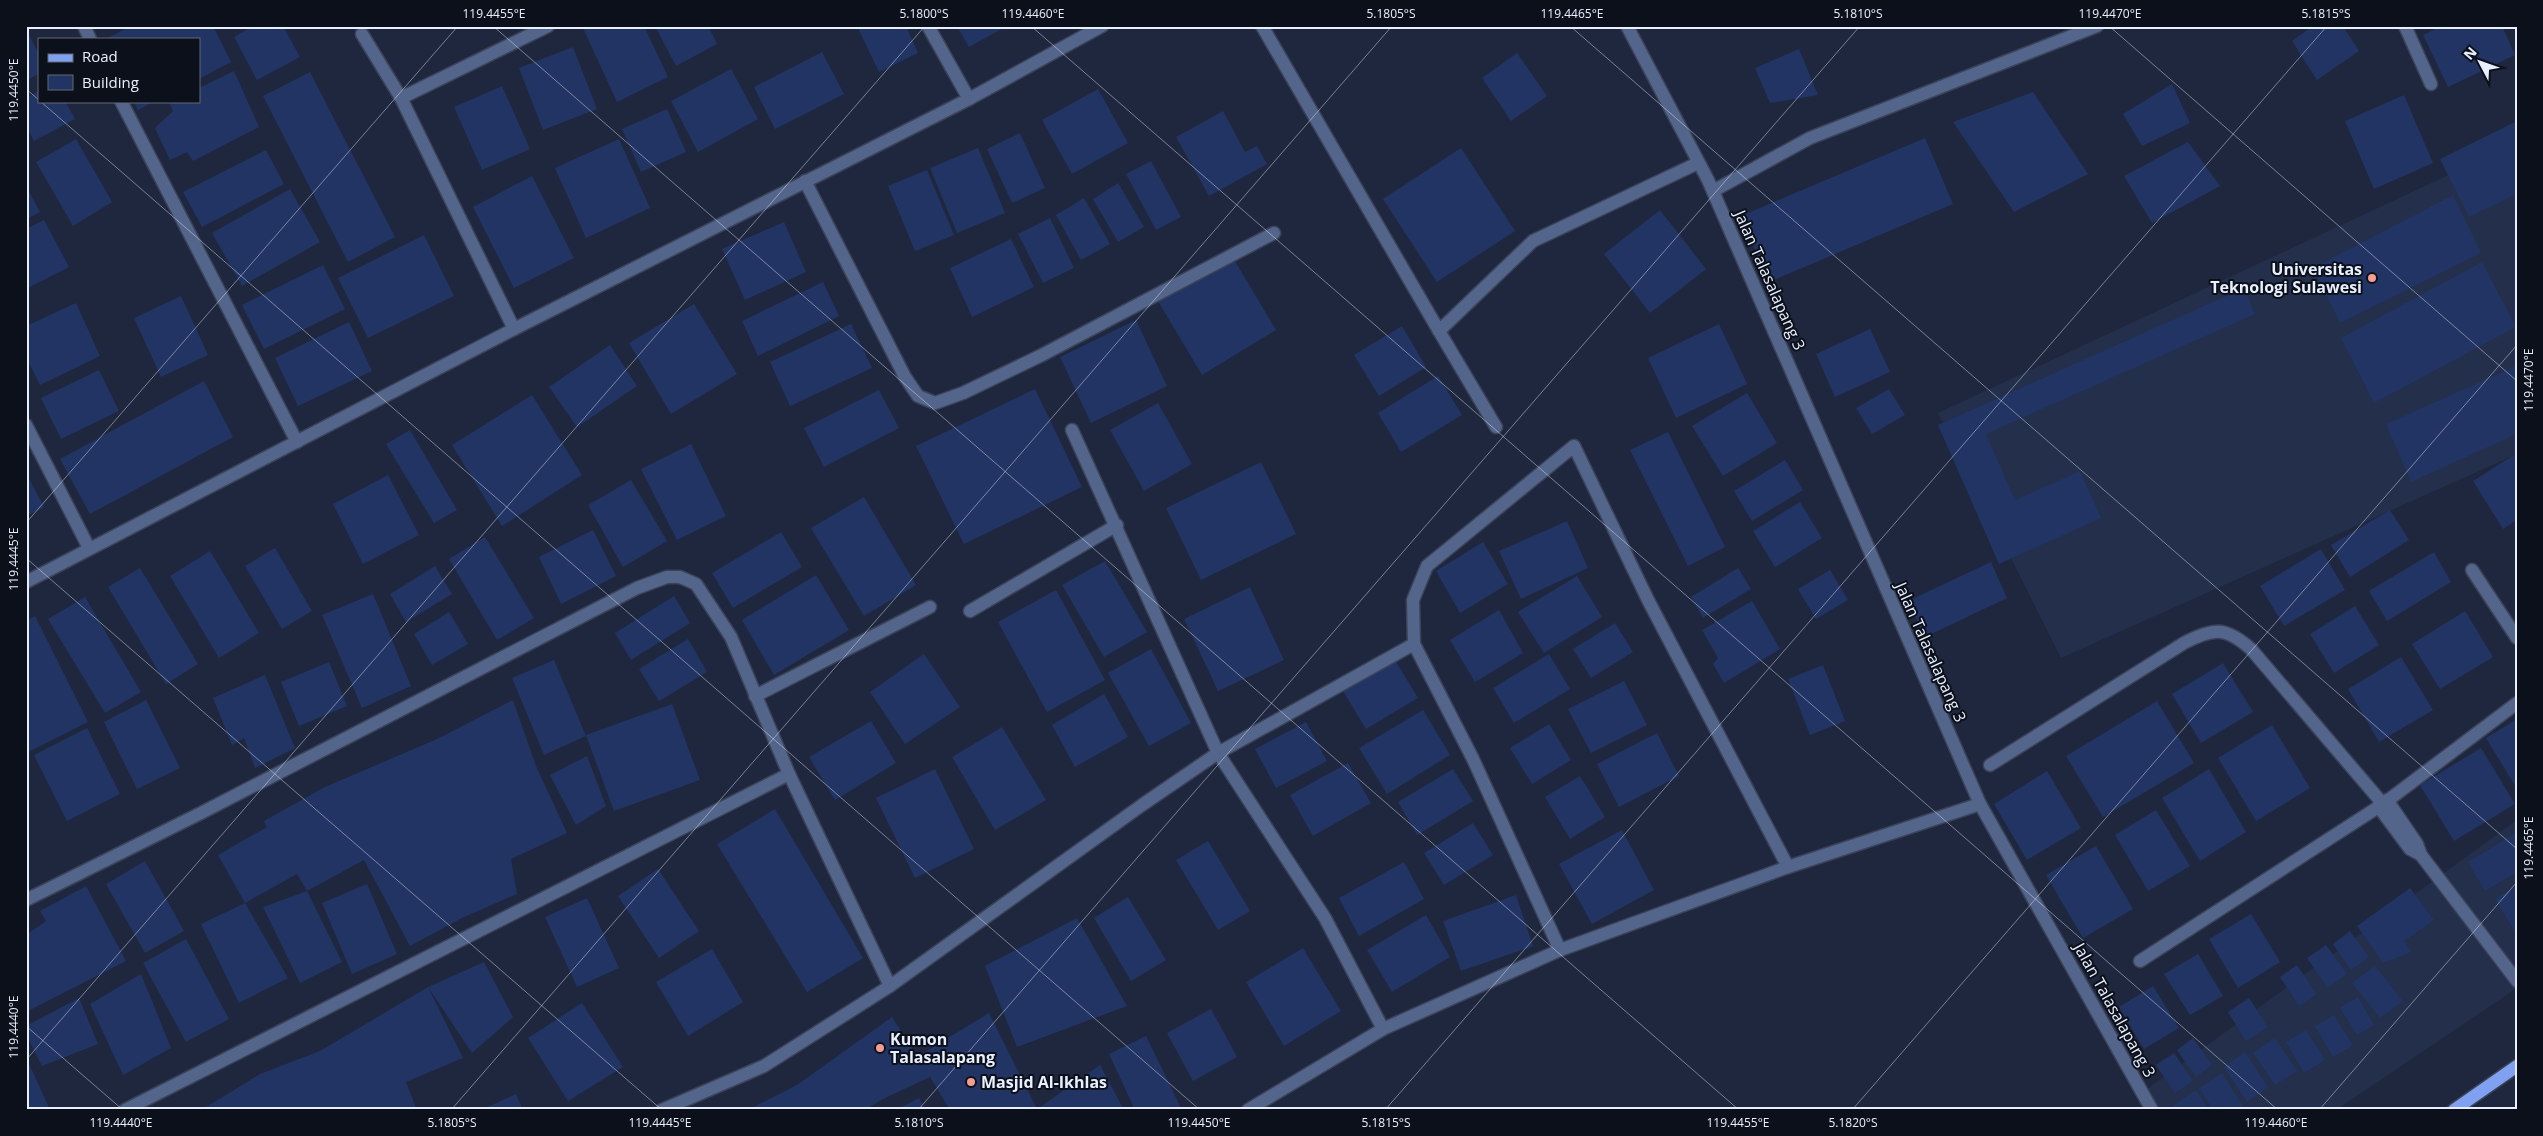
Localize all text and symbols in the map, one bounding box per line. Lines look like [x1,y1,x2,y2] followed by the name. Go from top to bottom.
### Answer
[463,5,526,22] text: 119.4455°E
[899,5,949,22] text: 5.1800°S
[1002,5,1065,22] text: 119.4460°E
[1366,5,1416,22] text: 5.1805°S
[1541,5,1604,22] text: 119.4465°E
[1833,5,1883,22] text: 5.1810°S
[2079,5,2142,22] text: 119.4470°E
[2301,5,2351,22] text: 5.1815°S
[38,38,200,102] legend
[2456,38,2506,88] north arrow
[2459,43,2481,64] text: N
[82,46,118,66] text: Road
[5,59,22,122] text: 119.4450°E
[82,72,139,92] text: Building
[1728,205,1811,353] street label: Jalan Talasalapang 3
[2210,258,2362,298] place label: Universitas Teknologi Sulawesi
[2366,272,2378,284] marker: Universitas Teknologi Sulawesi
[2520,349,2537,412] text: 119.4470°E
[5,528,22,591] text: 119.4445°E
[1889,577,1972,725] street label: Jalan Talasalapang 3
[2520,817,2537,880] text: 119.4465°E
[2068,937,2161,1081] street label: Jalan Talasalapang 3
[5,996,22,1059] text: 119.4440°E
[890,1028,995,1068] place label: Kumon Talasalapang
[874,1042,886,1054] marker: Kumon Talasalapang
[981,1071,1107,1093] place label: Masjid Al-Ikhlas
[965,1076,977,1088] marker: Masjid Al-Ikhlas
[90,1114,153,1131] text: 119.4440°E
[427,1114,477,1131] text: 5.1805°S
[629,1114,692,1131] text: 119.4445°E
[894,1114,944,1131] text: 5.1810°S
[1168,1114,1231,1131] text: 119.4450°E
[1361,1114,1411,1131] text: 5.1815°S
[1707,1114,1770,1131] text: 119.4455°E
[1828,1114,1878,1131] text: 5.1820°S
[2245,1114,2308,1131] text: 119.4460°E

